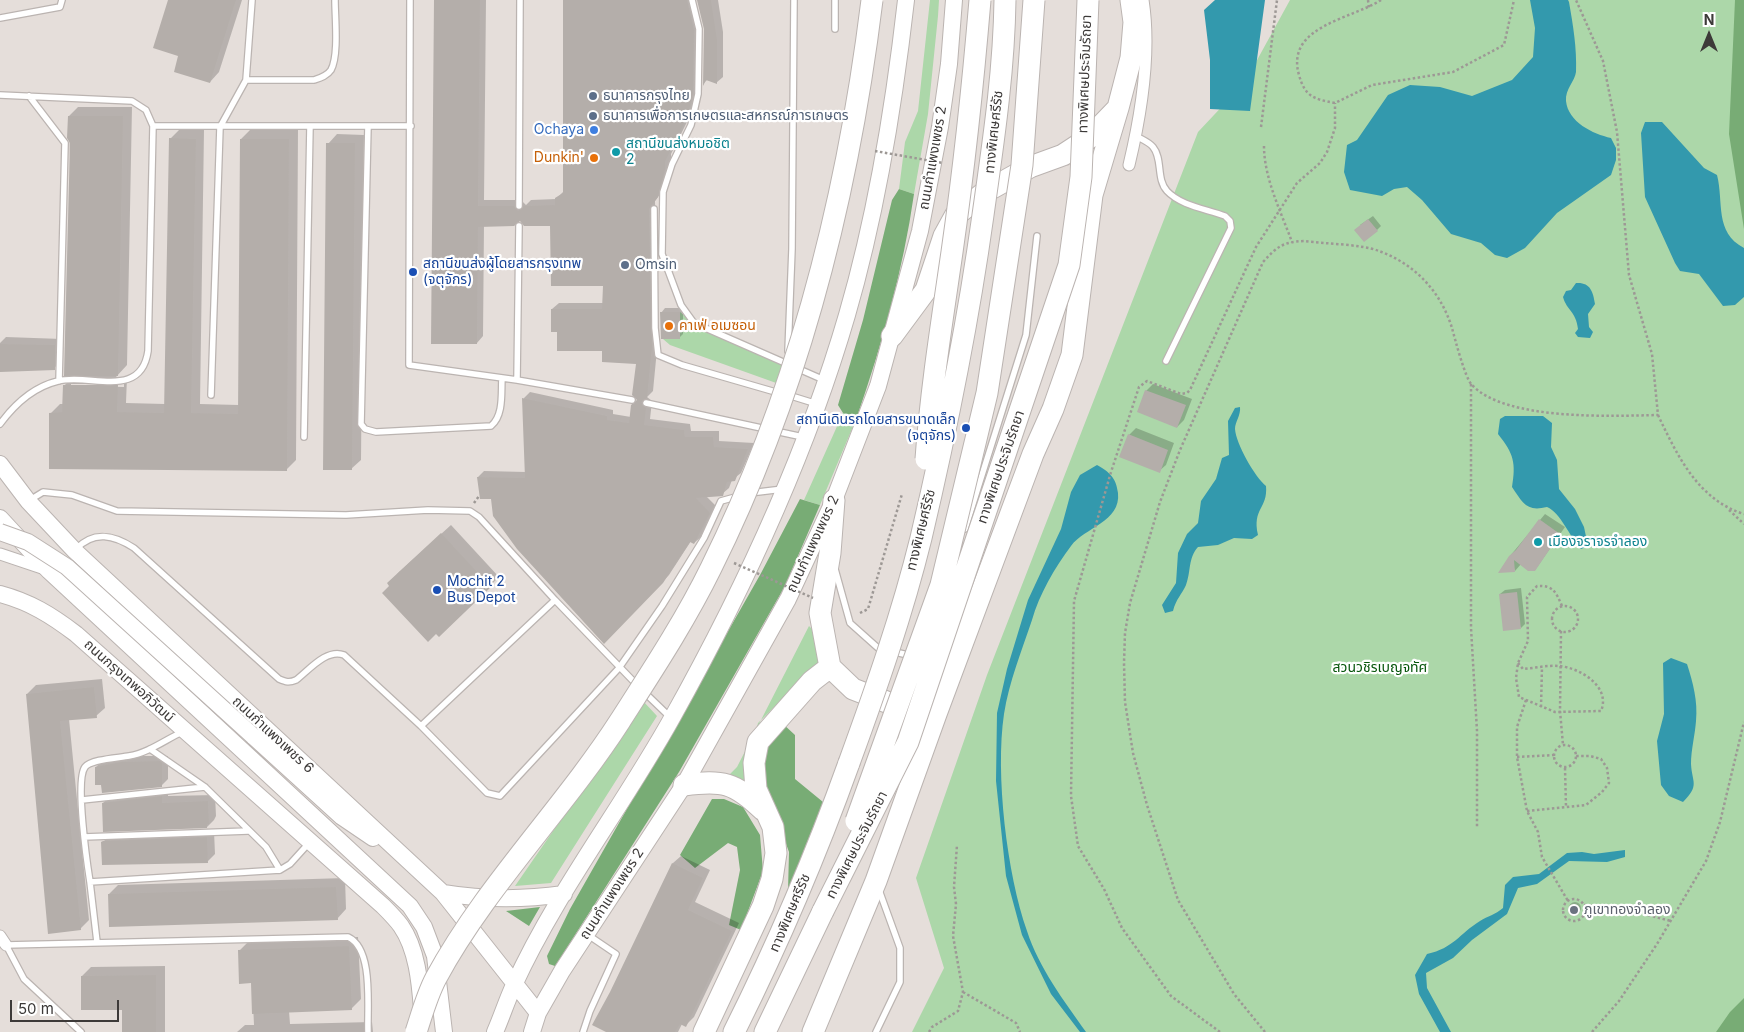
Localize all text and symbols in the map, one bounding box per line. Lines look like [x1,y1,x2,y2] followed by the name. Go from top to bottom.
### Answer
[1684,10,1734,60] north arrow
[1704,11,1714,28] text: N
[1075,14,1095,134] street label: ทางพิเศษประจิมรัถยา
[603,88,690,104] place label: ธนาคารกรุงไทย
[587,90,599,102] marker: ธนาคารกรุงไทย
[981,90,1007,174] street label: ทางพิเศษศรีรัช
[916,105,950,211] street label: ถนนกำแพงเพชร 2
[603,108,849,124] place label: ธนาคารเพื่อการเกษตรและสหกรณ์การเกษตร
[587,110,599,122] marker: ธนาคารเพื่อการเกษตรและสหกรณ์การเกษตร
[534,122,584,138] place label: Ochaya
[588,124,600,136] marker: Ochaya
[626,136,730,168] place label: สถานีขนส่งหมอชิต 2
[610,146,622,158] marker: สถานีขนส่งหมอชิต 2
[534,150,584,166] place label: Dunkin'
[588,152,600,164] marker: Dunkin'
[423,256,581,288] place label: สถานีขนส่งผู้โดยสารกรุงเทพ (จตุจักร)
[635,257,677,273] place label: Omsin
[619,259,631,271] marker: Omsin
[407,266,419,278] marker: สถานีขนส่งผู้โดยสารกรุงเทพ (จตุจักร)
[679,318,756,334] place label: คาเฟ่ อเมซอน
[663,320,675,332] marker: คาเฟ่ อเมซอน
[974,408,1028,526] street label: ทางพิเศษประจิมรัถยา
[796,412,956,444] place label: สถานีเดินรถโดยสารขนาดเล็ก (จตุจักร)
[960,422,972,434] marker: สถานีเดินรถโดยสารขนาดเล็ก (จตุจักร)
[903,488,939,572] street label: ทางพิเศษศรีรัช
[783,493,843,595] street label: ถนนกำแพงเพชร 2
[1548,534,1647,550] place label: เมืองจราจรจำลอง
[1532,536,1544,548] marker: เมืองจราจรจำลอง
[447,574,516,606] place label: Mochit 2 Bus Depot
[431,584,443,596] marker: Mochit 2 Bus Depot
[81,636,177,726] street label: ถนนกรุงเทพอภิวัฒน์
[1333,660,1427,676] park label: สวนวชิรเบญจทัศ
[229,693,317,777] street label: ถนนกำแพงเพชร 6
[823,788,891,902] street label: ทางพิเศษประจิมรัถยา
[576,845,648,943] street label: ถนนกำแพงเพชร 2
[766,871,814,955] street label: ทางพิเศษศรีรัช
[1584,902,1671,918] place label: ภูเขาทองจำลอง
[1568,904,1580,916] marker: ภูเขาทองจำลอง
[12,990,121,1022] scale bar
[18,999,54,1018] text: 50 m

